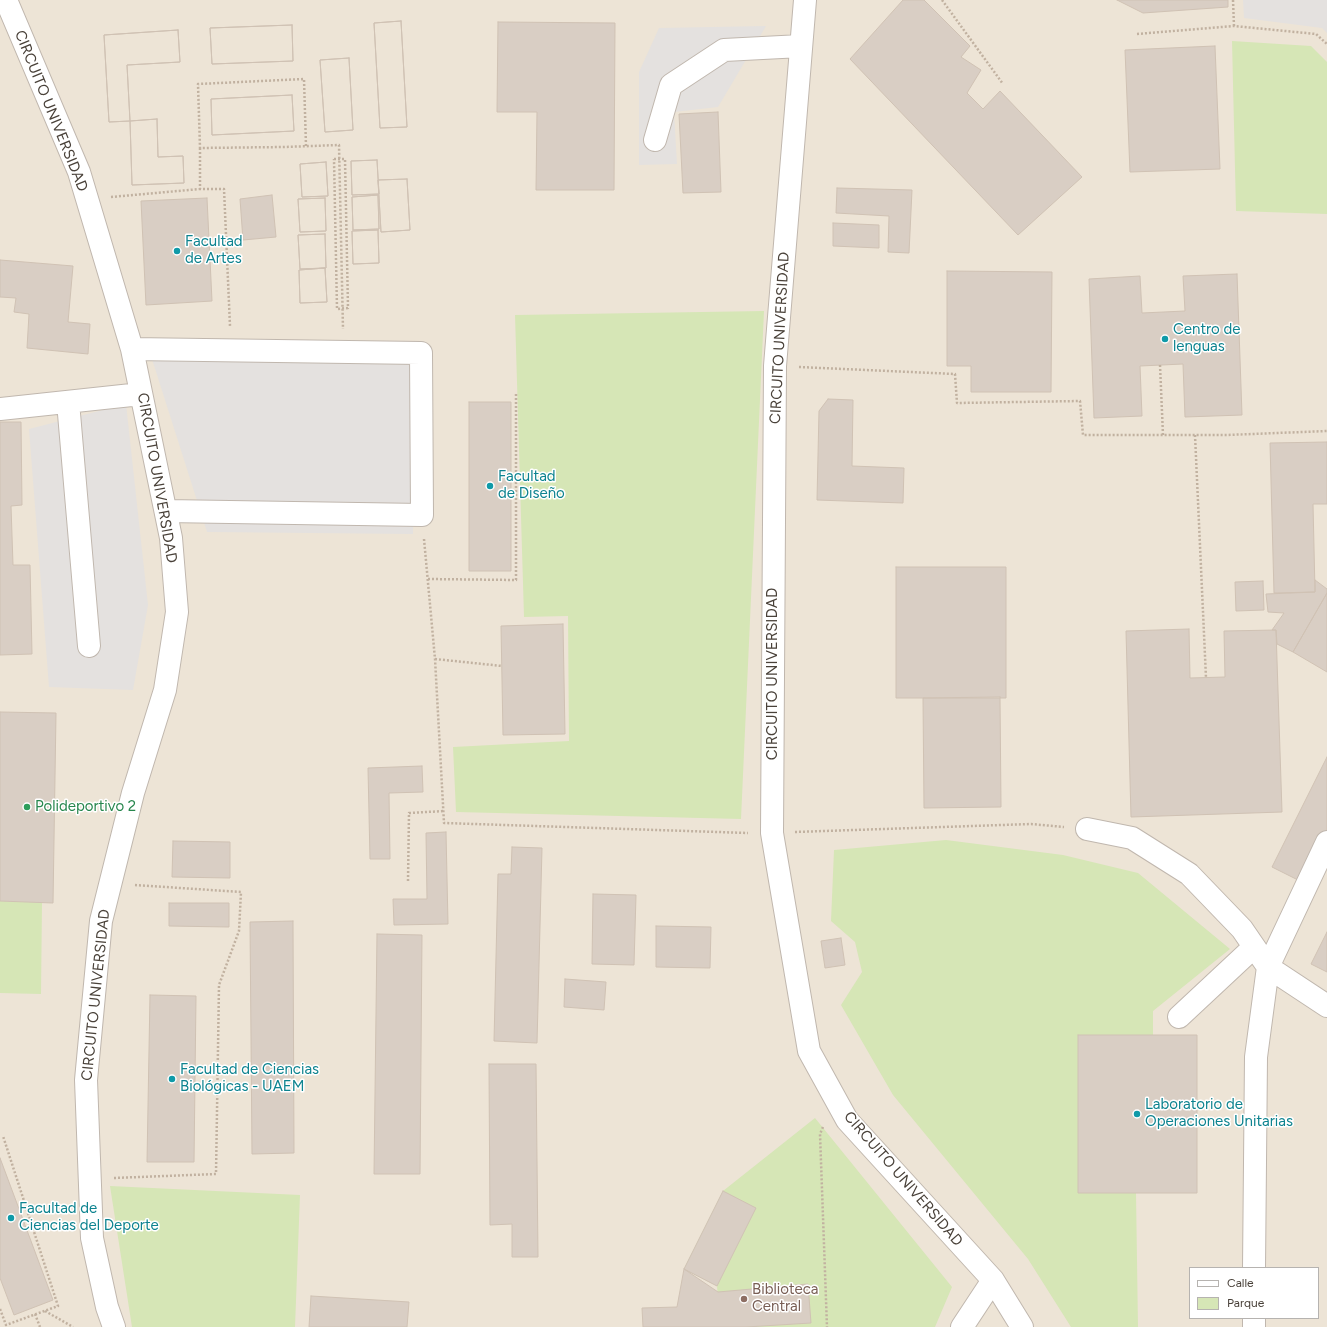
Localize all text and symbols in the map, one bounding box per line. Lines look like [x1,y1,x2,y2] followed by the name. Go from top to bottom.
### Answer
[10,28,92,194] street label: CIRCUITO UNIVERSIDAD
[185,233,243,268] place label: Facultad de Artes
[172,246,182,256] marker: Facultad de Artes
[767,251,793,425] street label: CIRCUITO UNIVERSIDAD
[1173,321,1240,356] place label: Centro de lenguas
[1160,334,1170,344] marker: Centro de lenguas
[133,392,181,564] street label: CIRCUITO UNIVERSIDAD
[498,468,565,503] place label: Facultad de Diseño
[485,481,495,491] marker: Facultad de Diseño
[764,588,782,760] street label: CIRCUITO UNIVERSIDAD
[35,798,136,816] place label: Polideportivo 2
[22,802,32,812] marker: Polideportivo 2
[78,908,114,1082] street label: CIRCUITO UNIVERSIDAD
[180,1061,319,1096] place label: Facultad de Ciencias Biológicas - UAEM
[167,1074,177,1084] marker: Facultad de Ciencias Biológicas - UAEM
[1145,1096,1293,1131] place label: Laboratorio de Operaciones Unitarias
[840,1108,966,1250] street label: CIRCUITO UNIVERSIDAD
[1132,1109,1142,1119] marker: Laboratorio de Operaciones Unitarias
[19,1200,159,1235] place label: Facultad de Ciencias del Deporte
[6,1213,16,1223] marker: Facultad de Ciencias del Deporte
[1189,1267,1319,1319] legend
[1227,1276,1254,1290] text: Calle
[752,1281,819,1316] place label: Biblioteca Central
[739,1294,749,1304] marker: Biblioteca Central
[1227,1296,1264,1310] text: Parque

